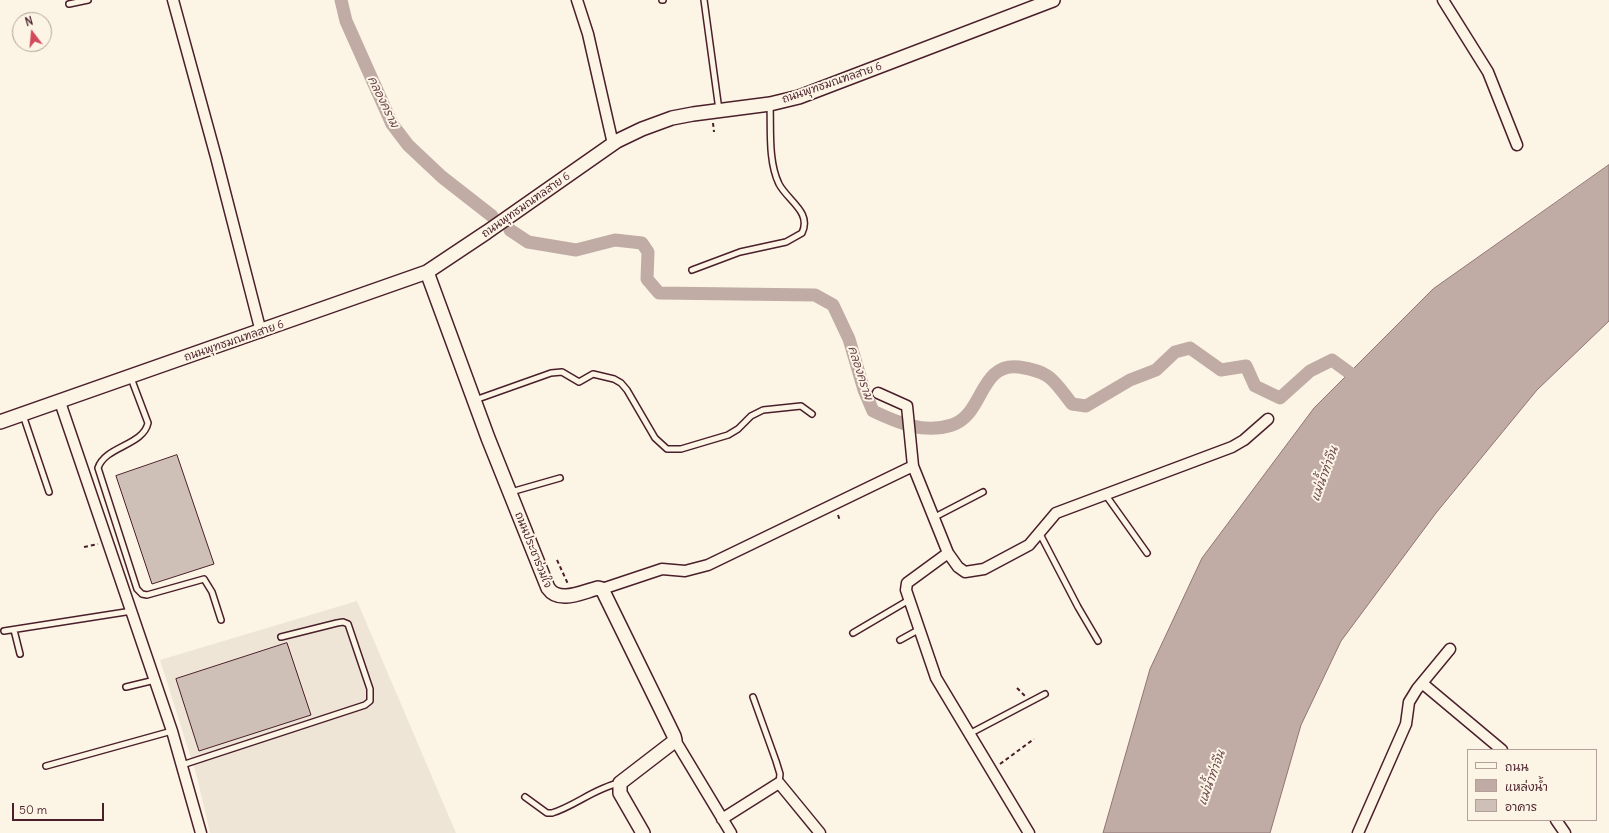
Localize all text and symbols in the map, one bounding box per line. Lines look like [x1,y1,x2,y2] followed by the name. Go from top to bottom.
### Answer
[12,12,52,52] north arrow
[23,14,35,29] text: N
[780,60,884,106] street label: ถนนพุทธมณฑลสาย 6
[364,74,402,130] water label: คลองคราม
[479,170,573,240] street label: ถนนพุทธมณฑลสาย 6
[182,318,286,364] street label: ถนนพุทธมณฑลสาย 6
[845,344,875,402] water label: คลองคราม
[1308,445,1342,503] water label: แม่น้ำท่าจีน
[512,510,554,590] street label: ถนนประชาร่วมใจ
[1195,749,1229,807] water label: แม่น้ำท่าจีน
[1467,749,1597,821] legend
[1505,759,1529,774] text: ถนน
[1505,779,1548,794] text: แหล่งน้ำ
[14,795,106,821] scale bar
[1505,799,1537,814] text: อาคาร
[19,802,47,817] text: 50 m

